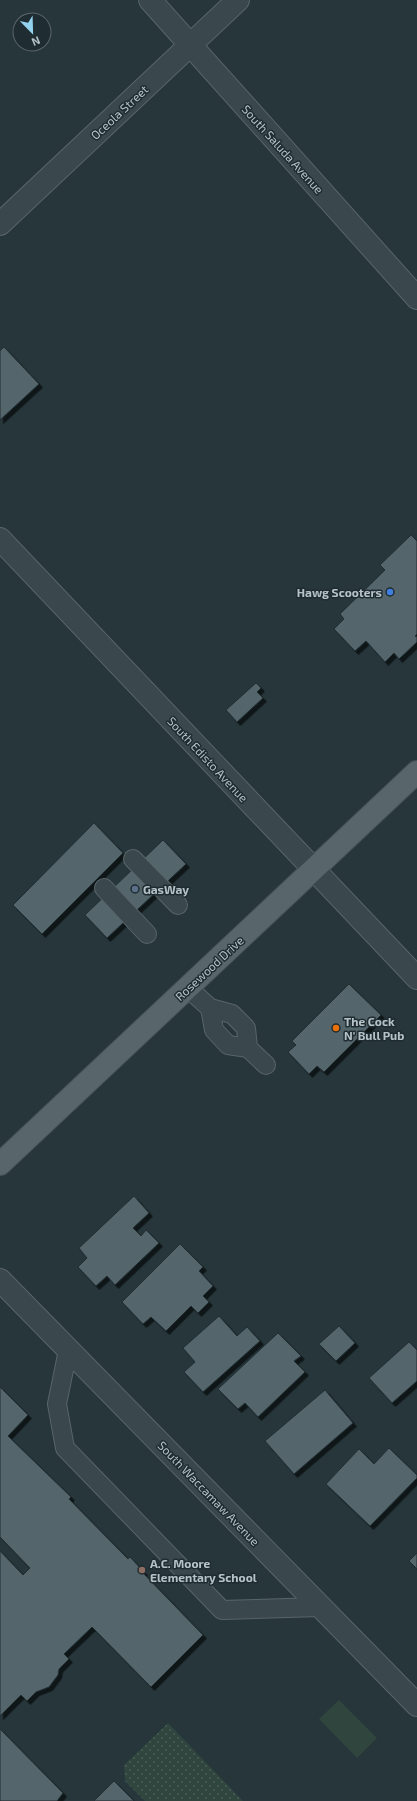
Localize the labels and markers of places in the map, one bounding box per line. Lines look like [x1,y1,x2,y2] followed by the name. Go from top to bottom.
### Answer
[297,585,382,599] place label: Hawg Scooters
[385,587,395,597] marker: Hawg Scooters
[143,882,189,897] place label: GasWay
[130,884,140,894] marker: GasWay
[344,1014,404,1042] place label: The Cock N' Bull Pub
[331,1023,341,1033] marker: The Cock N' Bull Pub
[150,1556,257,1585] place label: A.C. Moore Elementary School
[137,1565,147,1575] marker: A.C. Moore Elementary School

